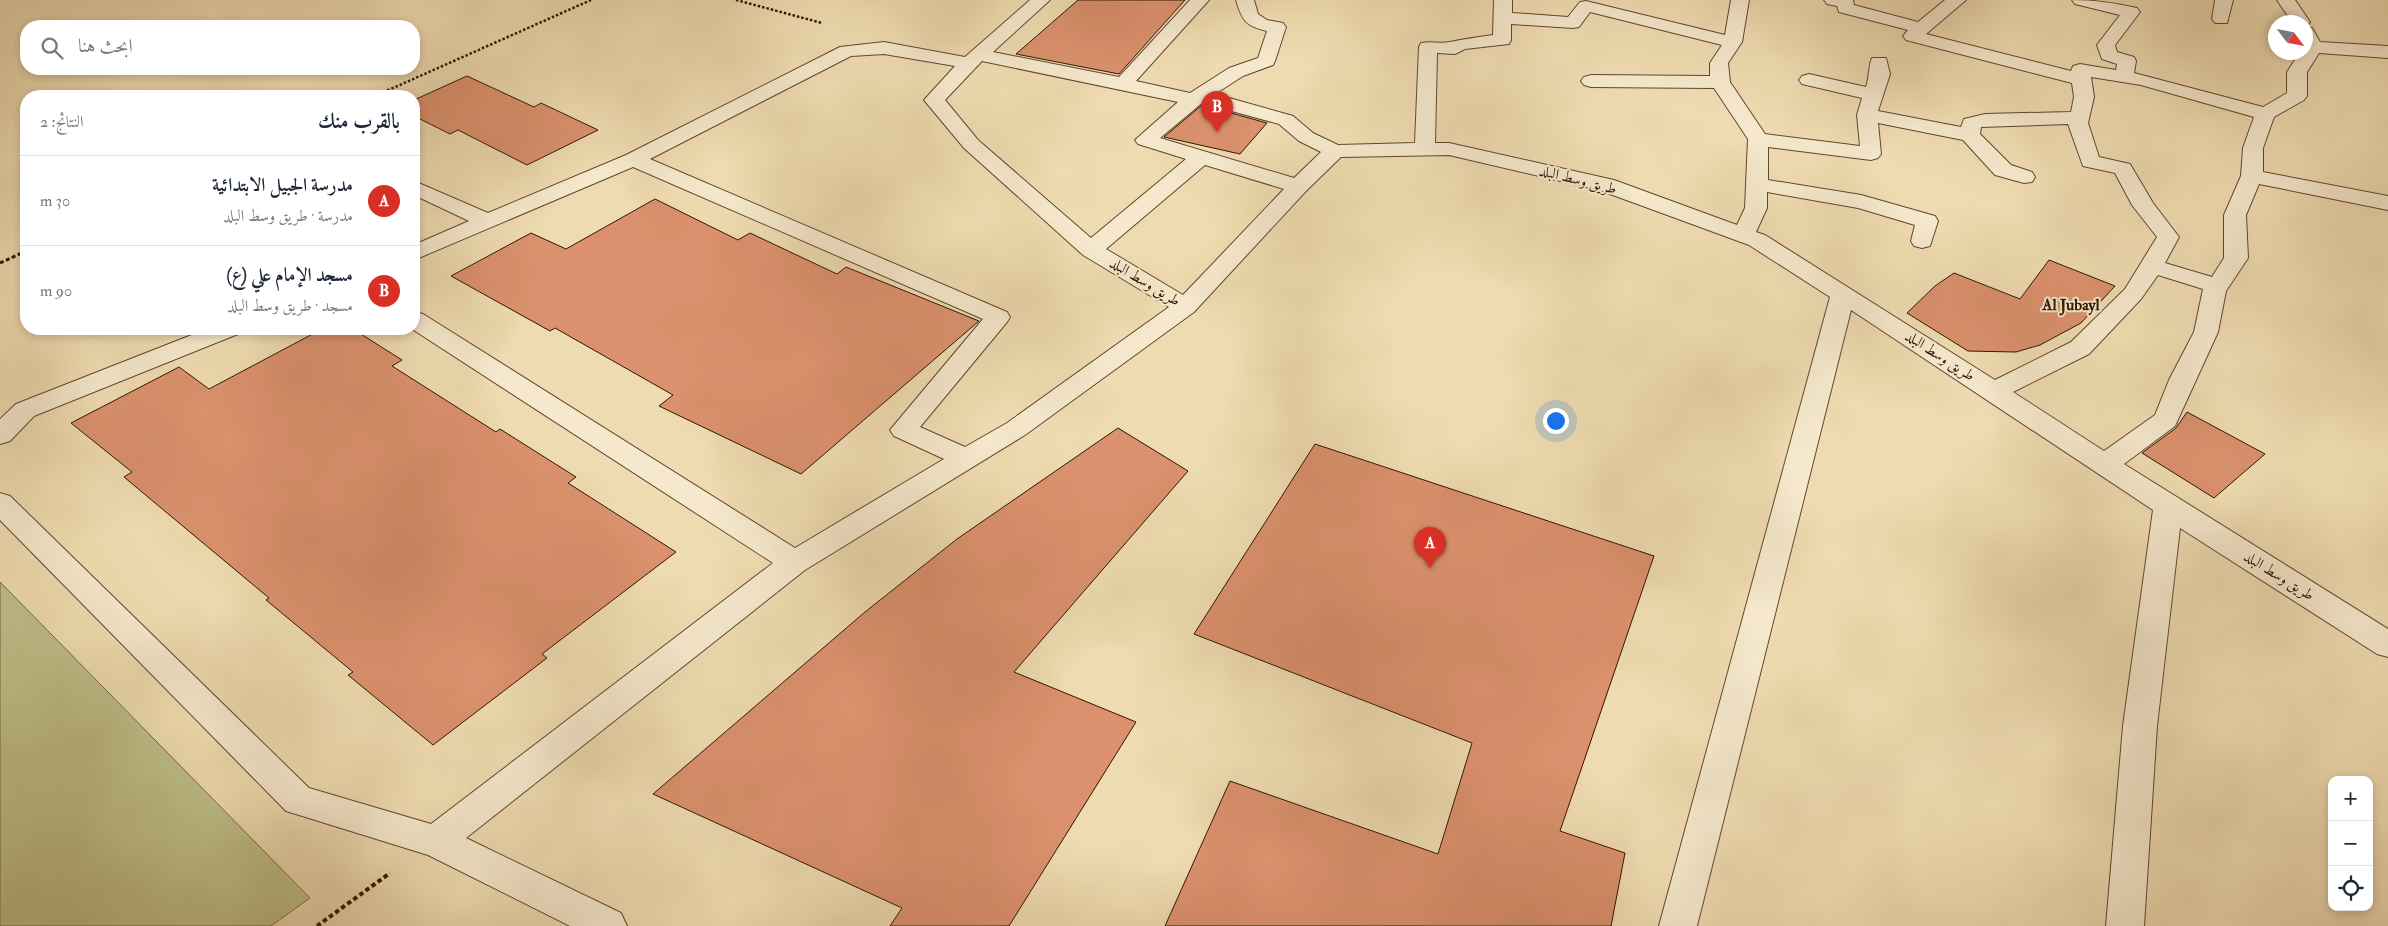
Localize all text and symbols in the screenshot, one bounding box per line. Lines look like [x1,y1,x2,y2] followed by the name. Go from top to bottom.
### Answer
[2268,15,2313,60] north arrow
[20,20,420,75] search box
[38,34,66,62] icon: search
[78,34,133,58] text: ابحث هنا
[1201,91,1233,132] pin: B
[318,108,400,135] text: بالقرب منك
[40,112,84,132] text: النتائج: 2
[1537,161,1619,199] street label: طريق وسط البلد
[212,173,353,197] text: مدرسة الجبيل الابتدائية
[40,191,70,211] text: 30 m
[379,191,389,211] text: A
[223,206,353,226] text: مدرسة · طريق وسط البلد
[1106,253,1184,311] street label: طريق وسط البلد
[226,263,353,287] text: مسجد الإمام علي (ع)
[40,281,72,301] text: 90 m
[379,281,389,301] text: B
[2041,295,2101,316] district label: Al Jubayl
[227,296,353,316] text: مسجد · طريق وسط البلد
[1902,326,1978,386] street label: طريق وسط البلد
[1543,408,1569,434] your location
[1414,527,1446,568] pin: A
[2240,547,2318,605] street label: طريق وسط البلد
[2328,776,2373,911] map controls
[2328,776,2373,821] button: +
[2328,821,2373,866] button: −
[2328,866,2373,911] button: locate

